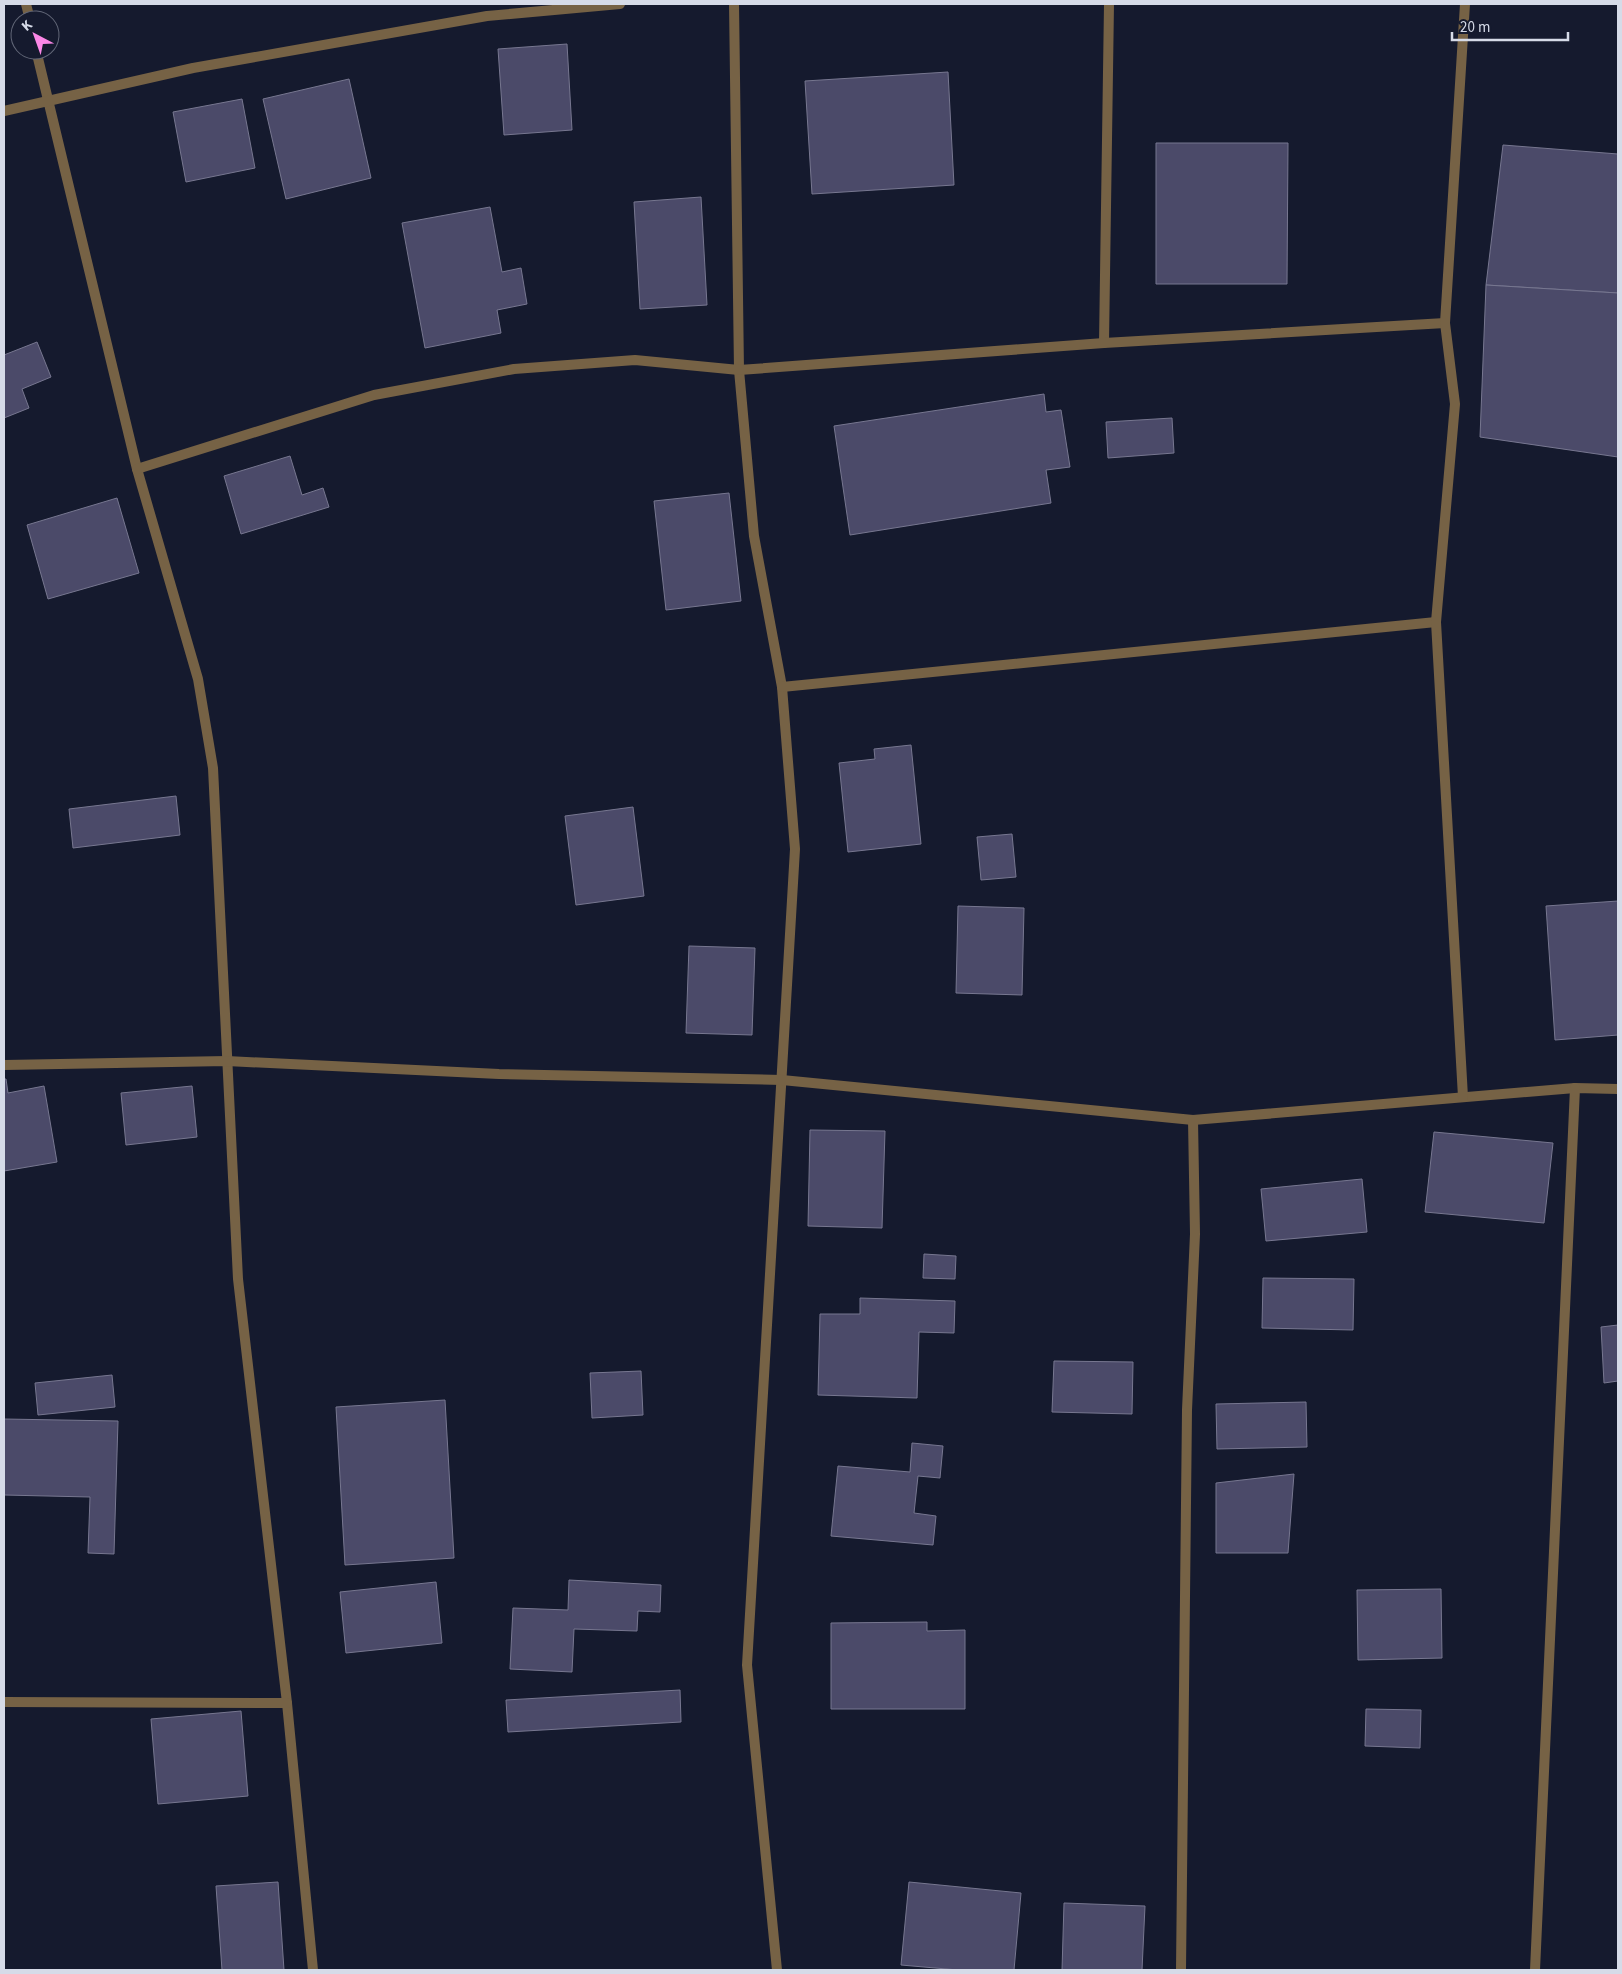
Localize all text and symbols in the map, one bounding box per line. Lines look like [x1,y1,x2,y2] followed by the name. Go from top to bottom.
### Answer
[10,10,60,60] north arrow
[1452,10,1568,42] scale bar
[17,15,37,36] text: K
[1460,17,1490,38] text: 20 m

